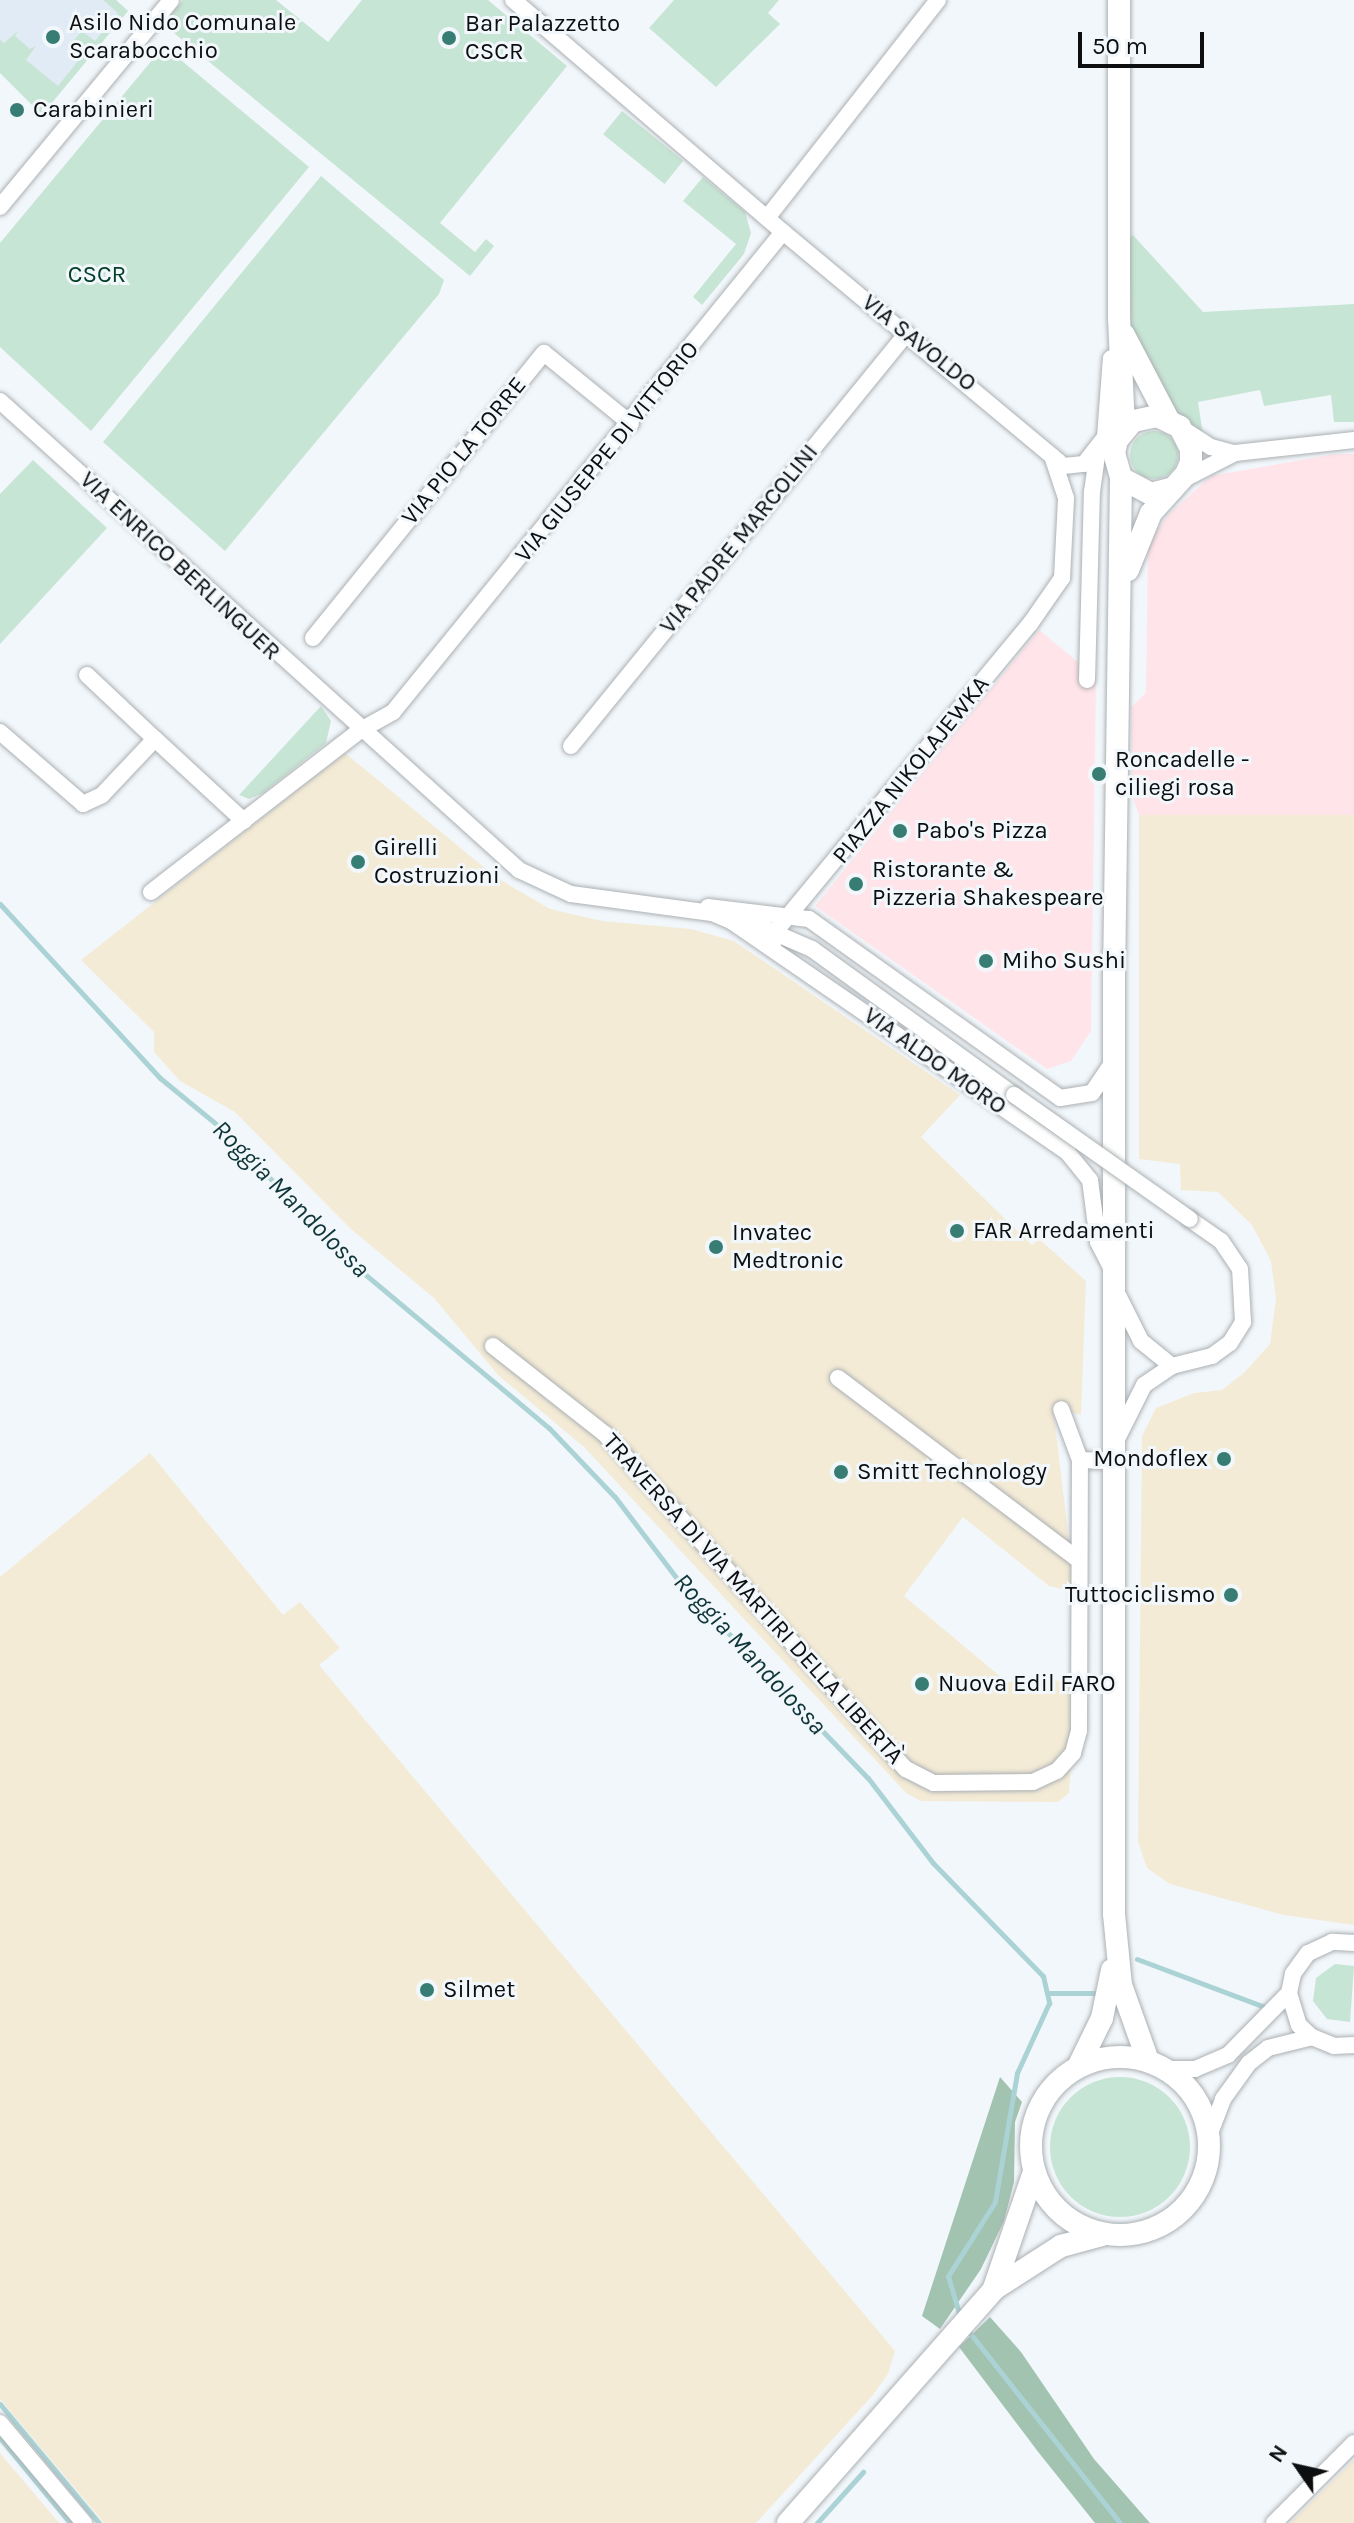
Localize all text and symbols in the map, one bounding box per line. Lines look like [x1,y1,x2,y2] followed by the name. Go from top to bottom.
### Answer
[69,9,296,65] place label: Asilo Nido Comunale Scarabocchio
[465,10,620,66] place label: Bar Palazzetto CSCR
[1082,16,1208,66] scale bar
[44,28,62,46] marker: Asilo Nido Comunale Scarabocchio
[440,29,458,47] marker: Bar Palazzetto CSCR
[1092,32,1148,60] text: 50 m
[33,96,154,124] place label: Carabinieri
[8,101,26,119] marker: Carabinieri
[68,261,126,289] park label: CSCR
[856,288,982,398] street label: VIA SAVOLDO
[509,336,705,568] street label: VIA GIUSEPPE DI VITTORIO
[396,371,532,531] street label: VIA PIO LA TORRE
[654,438,824,640] street label: VIA PADRE MARCOLINI
[74,466,286,666] street label: VIA ENRICO BERLINGUER
[827,670,995,870] street label: PIAZZA NIKOLAJEWKA
[1115,746,1249,802] place label: Roncadelle - ciliegi rosa
[1090,765,1108,783] marker: Roncadelle - ciliegi rosa
[916,817,1048,845] place label: Pabo's Pizza
[891,822,909,840] marker: Pabo's Pizza
[374,834,500,890] place label: Girelli Costruzioni
[349,853,367,871] marker: Girelli Costruzioni
[872,856,1104,912] place label: Ristorante & Pizzeria Shakespeare
[847,875,865,893] marker: Ristorante & Pizzeria Shakespeare
[1002,947,1126,975] place label: Miho Sushi
[977,952,995,970] marker: Miho Sushi
[858,1001,1012,1121] street label: VIA ALDO MORO
[206,1114,376,1284] water label: Roggia Mandolossa
[973,1217,1155,1245] place label: FAR Arredamenti
[732,1219,844,1275] place label: Invatec Medtronic
[948,1222,966,1240] marker: FAR Arredamenti
[707,1238,725,1256] marker: Invatec Medtronic
[597,1428,909,1770] street label: TRAVERSA DI VIA MARTIRI DELLA LIBERTÀ
[1093,1445,1208,1473] place label: Mondoflex
[1215,1450,1233,1468] marker: Mondoflex
[857,1458,1047,1486] place label: Smitt Technology
[832,1463,850,1481] marker: Smitt Technology
[667,1567,833,1741] water label: Roggia Mandolossa
[1065,1581,1215,1609] place label: Tuttociclismo
[1222,1586,1240,1604] marker: Tuttociclismo
[938,1670,1116,1698] place label: Nuova Edil FARO
[913,1675,931,1693] marker: Nuova Edil FARO
[443,1976,515,2004] place label: Silmet
[418,1981,436,1999] marker: Silmet
[1258,2427,1338,2507] north arrow
[1263,2440,1293,2467] text: N

